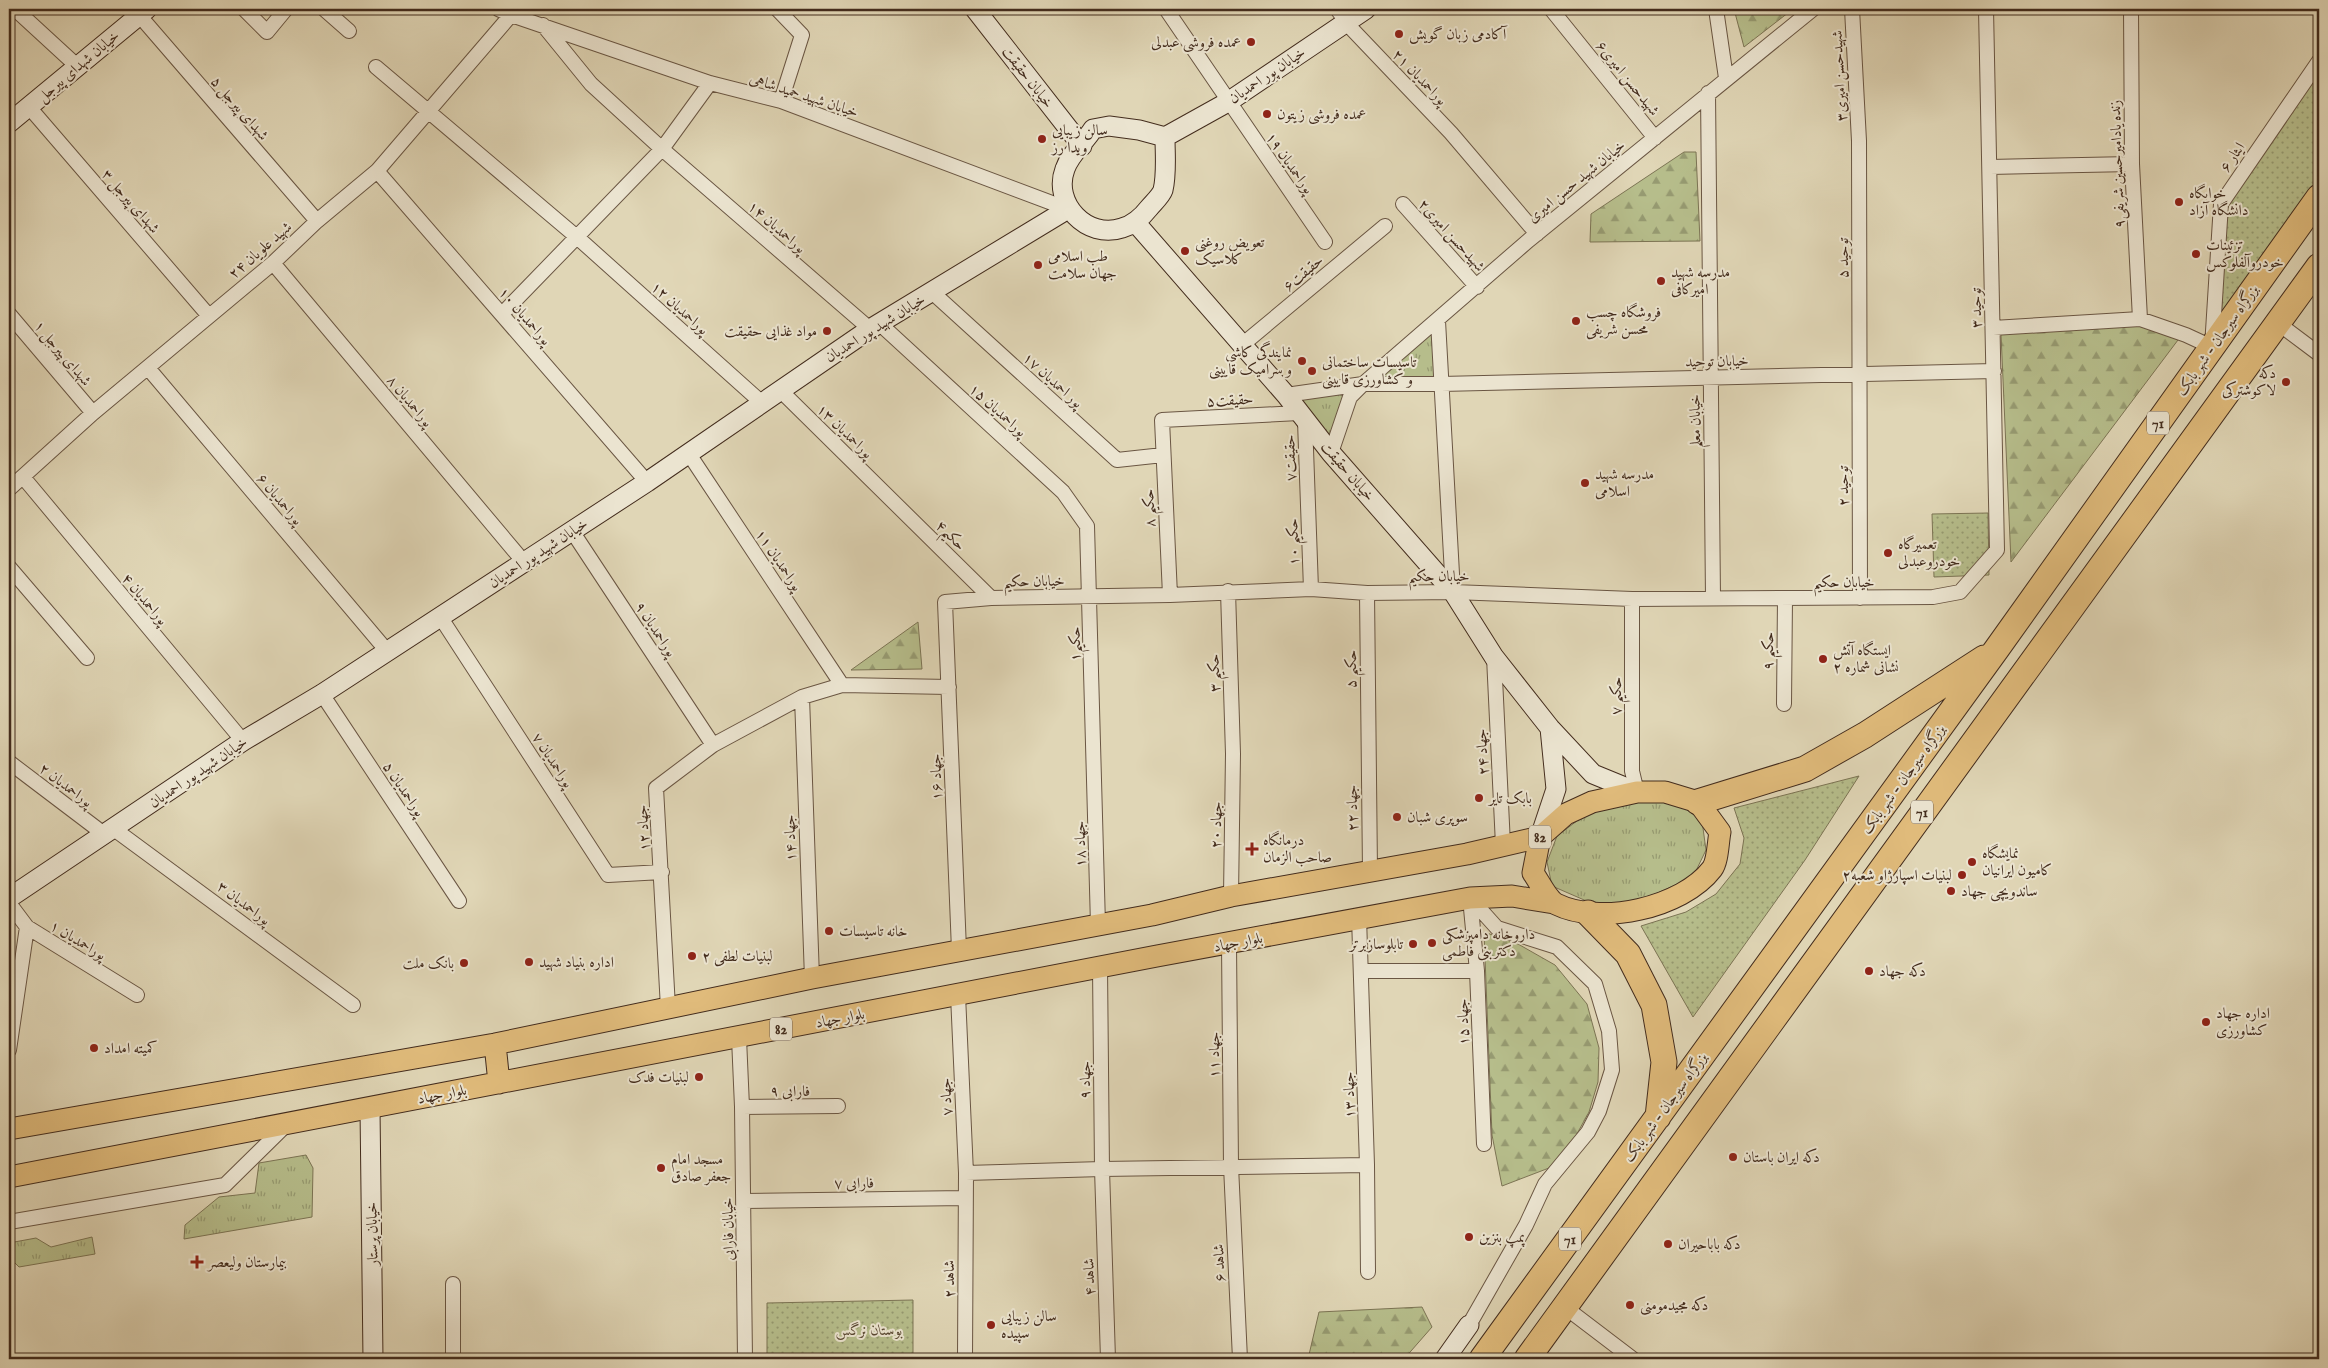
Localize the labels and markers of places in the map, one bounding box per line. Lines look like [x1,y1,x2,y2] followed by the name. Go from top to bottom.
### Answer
[1409,25,1508,44] place label: آکادمی زبان گویش
[1393,28,1405,40] marker: آکادمی زبان گویش
[1151,33,1241,53] place label: عمده فروشی عبدلی
[1245,36,1257,48] marker: عمده فروشی عبدلی
[1277,105,1366,125] place label: عمده فروشی زیتون
[1261,108,1273,120] marker: عمده فروشی زیتون
[1050,121,1108,157] place label: سالن زیبایی ویدا رز
[1036,133,1048,145] marker: سالن زیبایی ویدا رز
[2189,183,2248,220] place label: خوابگاه دانشگاه آزاد
[2173,196,2185,208] marker: خوابگاه دانشگاه آزاد
[1195,233,1264,269] place label: تعویض روغنی کلاسیک
[2206,236,2284,272] place label: تزئینات خودروآلفلوکس
[1179,245,1191,257] marker: تعویض روغنی کلاسیک
[1048,247,1117,283] place label: طب اسلامی جهان سلامت
[2190,248,2202,260] marker: تزئینات خودروآلفلوکس
[1032,259,1044,271] marker: طب اسلامی جهان سلامت
[1671,263,1730,299] place label: مدرسه شهید امیرکافی
[1655,275,1667,287] marker: مدرسه شهید امیرکافی
[1586,302,1661,340] place label: فروشگاه چسب محسن شریفی
[1570,315,1582,327] marker: فروشگاه چسب محسن شریفی
[724,322,817,341] place label: مواد غذایی حقیقت
[821,325,833,337] marker: مواد غذایی حقیقت
[1209,340,1292,380] place label: نمایندگی کاشی و سرامیک قایینی
[1322,353,1417,390] place label: تاسیسات ساختمانی و کشاورزی قایینی
[1296,355,1308,367] marker: نمایندگی کاشی و سرامیک قایینی
[2222,364,2276,400] place label: دکه لاکوشترکی
[1306,365,1318,377] marker: تاسیسات ساختمانی و کشاورزی قایینی
[2280,376,2292,388] marker: دکه لاکوشترکی
[1595,465,1654,501] place label: مدرسه شهید اسلامی
[1579,477,1591,489] marker: مدرسه شهید اسلامی
[1898,535,1960,571] place label: تعمیرگاه خودروعبدلی
[1882,547,1894,559] marker: تعمیرگاه خودروعبدلی
[1833,640,1899,677] place label: ایستگاه آتش نشانی شماره ۲
[1817,653,1829,665] marker: ایستگاه آتش نشانی شماره ۲
[1487,789,1532,808] place label: بابک تایر
[1473,792,1485,804] marker: بابک تایر
[1407,808,1468,827] place label: سوپری شبان
[1391,811,1403,823] marker: سوپری شبان
[1263,830,1332,867] place label: درمانگاه صاحب الزمان
[1245,842,1259,856] marker: درمانگاه صاحب الزمان
[1982,843,2052,880] place label: نمایشگاه کامیون ایرانیان
[1966,856,1978,868] marker: نمایشگاه کامیون ایرانیان
[1842,866,1952,885] place label: لبنیات اسپارژاو شعبه۲
[1956,869,1968,881] marker: لبنیات اسپارژاو شعبه۲
[1961,882,2038,902] place label: ساندویچی جهاد
[1945,885,1957,897] marker: ساندویچی جهاد
[839,922,908,941] place label: خانه تاسیسات
[823,925,835,937] marker: خانه تاسیسات
[1442,925,1535,962] place label: داروخانه دامپزشکی دکتربنی فاطمی
[1348,935,1403,954] place label: تابلوسازبرتر
[1426,937,1438,949] marker: داروخانه دامپزشکی دکتربنی فاطمی
[1407,938,1419,950] marker: تابلوسازبرتر
[702,947,773,967] place label: لبنیات لطفی ۲
[686,950,698,962] marker: لبنیات لطفی ۲
[539,953,614,972] place label: اداره بنیاد شهید
[403,954,454,973] place label: بانک ملت
[523,956,535,968] marker: اداره بنیاد شهید
[458,957,470,969] marker: بانک ملت
[1879,962,1926,981] place label: دکه جهاد
[1863,965,1875,977] marker: دکه جهاد
[2216,1004,2270,1040] place label: اداره جهاد کشاورزی
[2200,1016,2212,1028] marker: اداره جهاد کشاورزی
[104,1039,158,1058] place label: کمیته امداد
[88,1042,100,1054] marker: کمیته امداد
[628,1068,689,1087] place label: لبنیات فدک
[693,1071,705,1083] marker: لبنیات فدک
[1743,1148,1820,1167] place label: دکه ایران باستان
[671,1150,731,1186] place label: مسجد امام جعفر صادق
[1727,1151,1739,1163] marker: دکه ایران باستان
[655,1162,667,1174] marker: مسجد امام جعفر صادق
[1479,1228,1525,1248] place label: پمپ بنزین
[1463,1231,1475,1243] marker: پمپ بنزین
[1678,1235,1741,1254] place label: دکه باباحیران
[1662,1238,1674,1250] marker: دکه باباحیران
[206,1253,287,1272] place label: بیمارستان ولیعصر
[190,1255,204,1269] marker: بیمارستان ولیعصر
[1640,1296,1708,1316] place label: دکه مجیدمومنی
[1624,1299,1636,1311] marker: دکه مجیدمومنی
[1001,1307,1057,1344] place label: سالن زیبایی سپیده
[985,1319,997,1331] marker: سالن زیبایی سپیده

